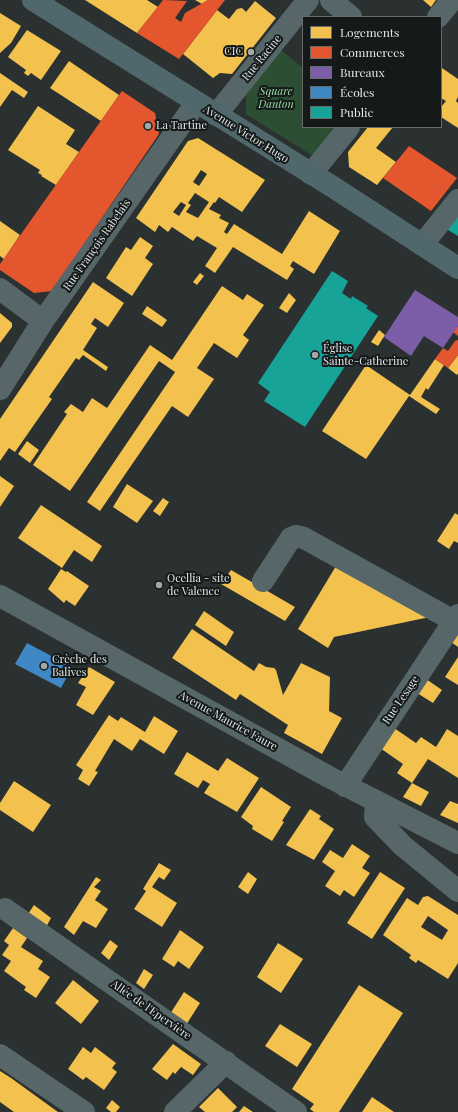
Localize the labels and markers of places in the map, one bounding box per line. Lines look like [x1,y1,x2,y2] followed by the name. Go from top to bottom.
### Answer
[224,45,243,59] place label: CIC
[246,47,256,57] marker: CIC
[156,119,207,133] place label: La Tartine
[143,121,153,131] marker: La Tartine
[323,342,408,368] place label: Église Sainte-Catherine
[310,350,320,360] marker: Église Sainte-Catherine
[167,572,230,598] place label: Ocellia - site de Valence
[154,580,164,590] marker: Ocellia - site de Valence
[52,653,107,679] place label: Crèche des Balives
[39,661,49,671] marker: Crèche des Balives

